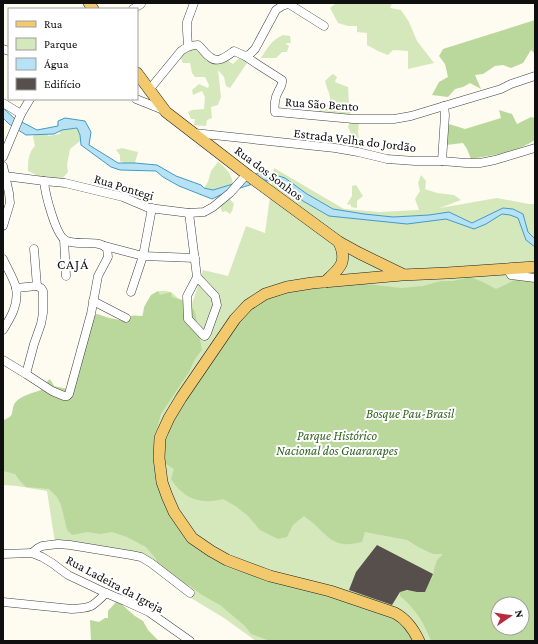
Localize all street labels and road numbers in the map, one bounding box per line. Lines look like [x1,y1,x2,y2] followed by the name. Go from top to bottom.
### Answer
[285,94,359,114] street label: Rua São Bento
[293,125,417,155] street label: Estrada Velha do Jordão
[232,143,306,203] street label: Rua dos Sonhos
[92,171,156,203] street label: Rua Pontegi
[63,552,166,617] street label: Rua Ladeira da Igreja

